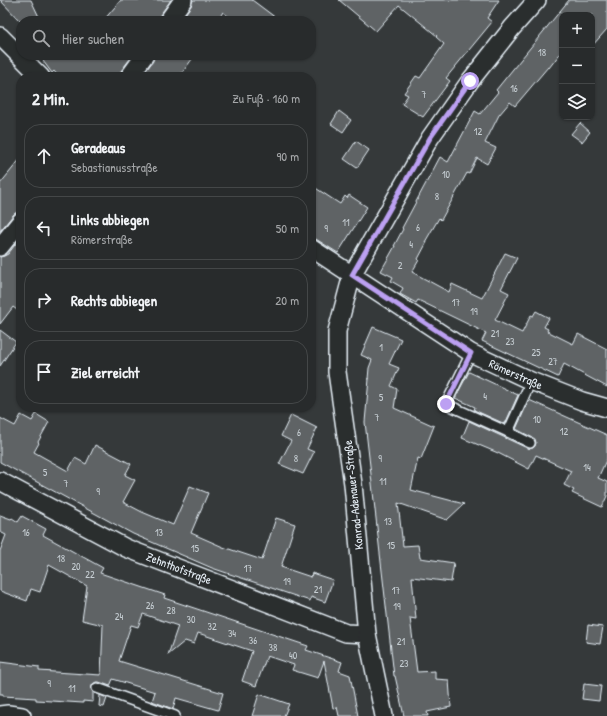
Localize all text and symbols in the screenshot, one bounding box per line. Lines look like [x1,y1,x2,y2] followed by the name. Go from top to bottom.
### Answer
[559,12,595,120] map controls
[559,12,595,48] button: +
[16,16,316,60] search box
[30,27,52,49] icon: search
[62,28,124,49] text: Hier suchen
[538,46,546,59] house number: 18
[559,48,595,84] button: −
[461,72,479,90] route start
[510,82,518,95] house number: 16
[559,84,595,120] button: layers
[32,87,69,110] text: 2 Min.
[422,88,427,101] house number: 7
[232,89,300,107] text: Zu Fuß · 160 m
[474,125,482,138] house number: 12
[71,137,125,158] text: Geradeaus
[33,145,55,167] icon: ahead
[277,147,299,165] text: 90 m
[71,158,158,176] text: Sebastianusstraße
[442,168,451,181] house number: 10
[435,190,439,203] house number: 8
[71,209,149,230] text: Links abbiegen
[342,216,350,229] house number: 11
[33,217,55,239] icon: left
[276,219,299,237] text: 50 m
[416,221,420,234] house number: 6
[324,222,328,235] house number: 9
[71,230,133,248] text: Römerstraße
[409,238,413,251] house number: 4
[398,259,403,272] house number: 2
[33,289,55,311] icon: right
[71,290,157,311] text: Rechts abbiegen
[275,291,299,309] text: 20 m
[452,296,460,309] house number: 17
[470,305,478,318] house number: 19
[491,327,500,340] house number: 21
[505,335,515,348] house number: 23
[379,341,383,354] house number: 1
[532,346,541,359] house number: 25
[486,355,546,393] street label: Römerstraße
[548,355,558,368] house number: 27
[33,361,55,383] icon: arrive
[71,362,140,383] text: Ziel erreicht
[483,390,487,403] house number: 4
[379,391,384,404] house number: 5
[437,395,455,413] route end
[375,411,380,424] house number: 7
[533,413,542,426] house number: 10
[560,425,568,438] house number: 12
[297,426,301,439] house number: 6
[339,439,367,551] street label: Konrad-Adenauer-Straße
[294,452,298,465] house number: 8
[378,452,382,465] house number: 9
[583,461,591,474] house number: 14
[43,466,48,479] house number: 5
[379,475,387,488] house number: 11
[64,477,69,490] house number: 7
[96,485,100,498] house number: 9
[384,515,393,528] house number: 13
[22,526,30,539] house number: 16
[155,526,164,539] house number: 13
[387,539,396,552] house number: 15
[191,542,200,555] house number: 15
[144,548,214,588] street label: Zehnthofstraße
[57,552,65,565] house number: 18
[71,560,81,573] house number: 20
[244,562,252,575] house number: 17
[85,568,95,581] house number: 22
[283,575,291,588] house number: 19
[314,583,323,596] house number: 21
[392,584,400,597] house number: 17
[146,599,154,612] house number: 26
[393,600,401,613] house number: 19
[166,604,176,617] house number: 28
[115,610,123,623] house number: 24
[187,613,196,626] house number: 30
[207,620,217,633] house number: 32
[228,627,236,640] house number: 34
[249,634,257,647] house number: 36
[397,635,406,648] house number: 21
[269,641,277,654] house number: 38
[289,649,298,662] house number: 40
[399,657,409,670] house number: 23
[47,677,51,690] house number: 9
[68,682,76,695] house number: 11

